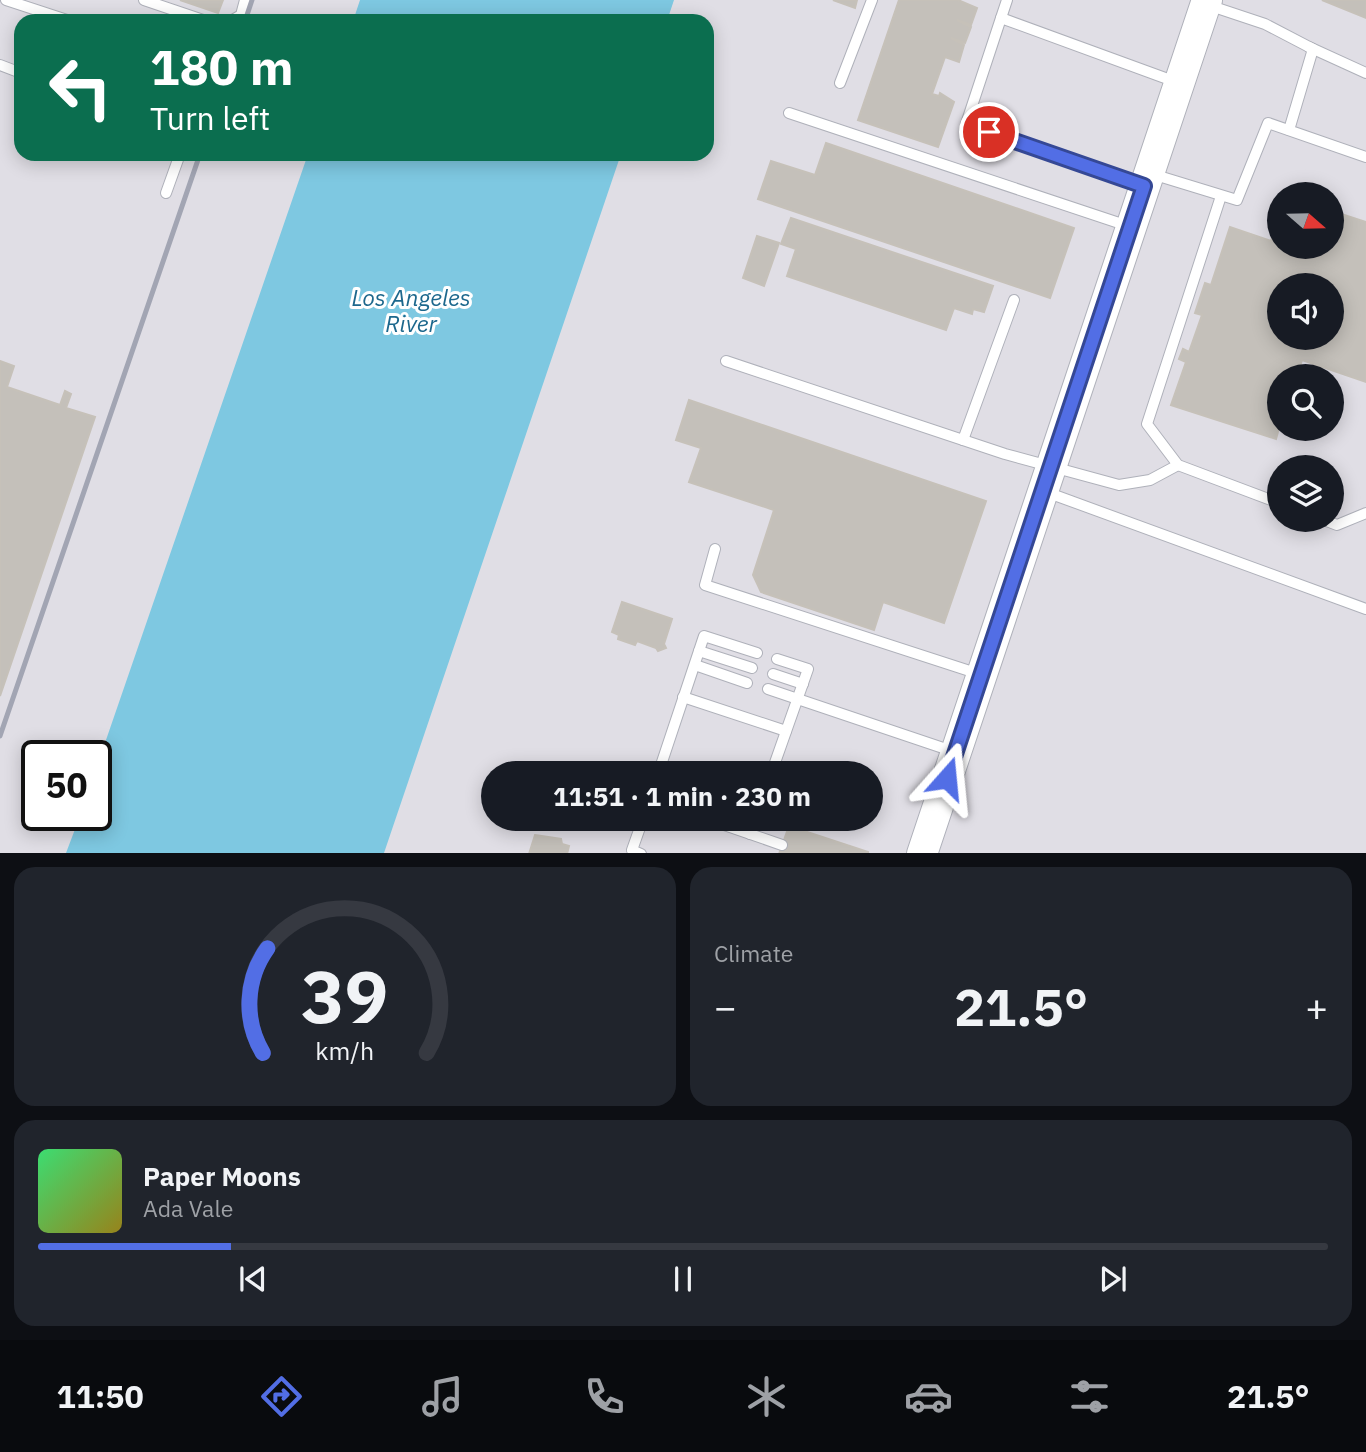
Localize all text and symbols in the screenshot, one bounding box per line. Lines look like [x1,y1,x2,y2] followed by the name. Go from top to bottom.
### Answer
[150,35,294,98] text: 180 m
[35,42,126,133] icon: left
[150,97,270,139] text: Turn left
[959,102,1019,162] pin
[970,113,1008,151] icon: arrive
[1267,182,1344,259] north arrow
[1267,182,1344,532] map controls
[1267,273,1344,350] button: sound
[351,282,471,338] water label: Los Angeles River
[1267,364,1344,441] button: search
[1267,455,1344,532] button: layers
[21,740,112,831] speed limit sign: 50
[910,741,984,815] position arrow
[553,779,811,813] text: 11:51 · 1 min · 230 m
[714,938,793,968] text: Climate
[301,948,389,1043] text: 39
[954,973,1088,1040] text: 21.5°
[714,982,737,1031] text: −
[1305,982,1328,1031] text: +
[316,1033,374,1066] text: km/h
[143,1159,301,1193] text: Paper Moons
[143,1193,233,1223] text: Ada Vale
[234,1260,272,1298] icon: previous
[664,1260,702,1298] icon: pause
[1094,1260,1132,1298] icon: next
[257,1372,306,1421] icon: directions
[418,1372,467,1421] icon: music
[580,1372,629,1421] icon: phone
[742,1372,791,1421] icon: climate
[904,1372,953,1421] icon: car
[1065,1372,1114,1421] icon: filters
[56,1375,144,1417] text: 11:50
[1227,1375,1310,1417] text: 21.5°

